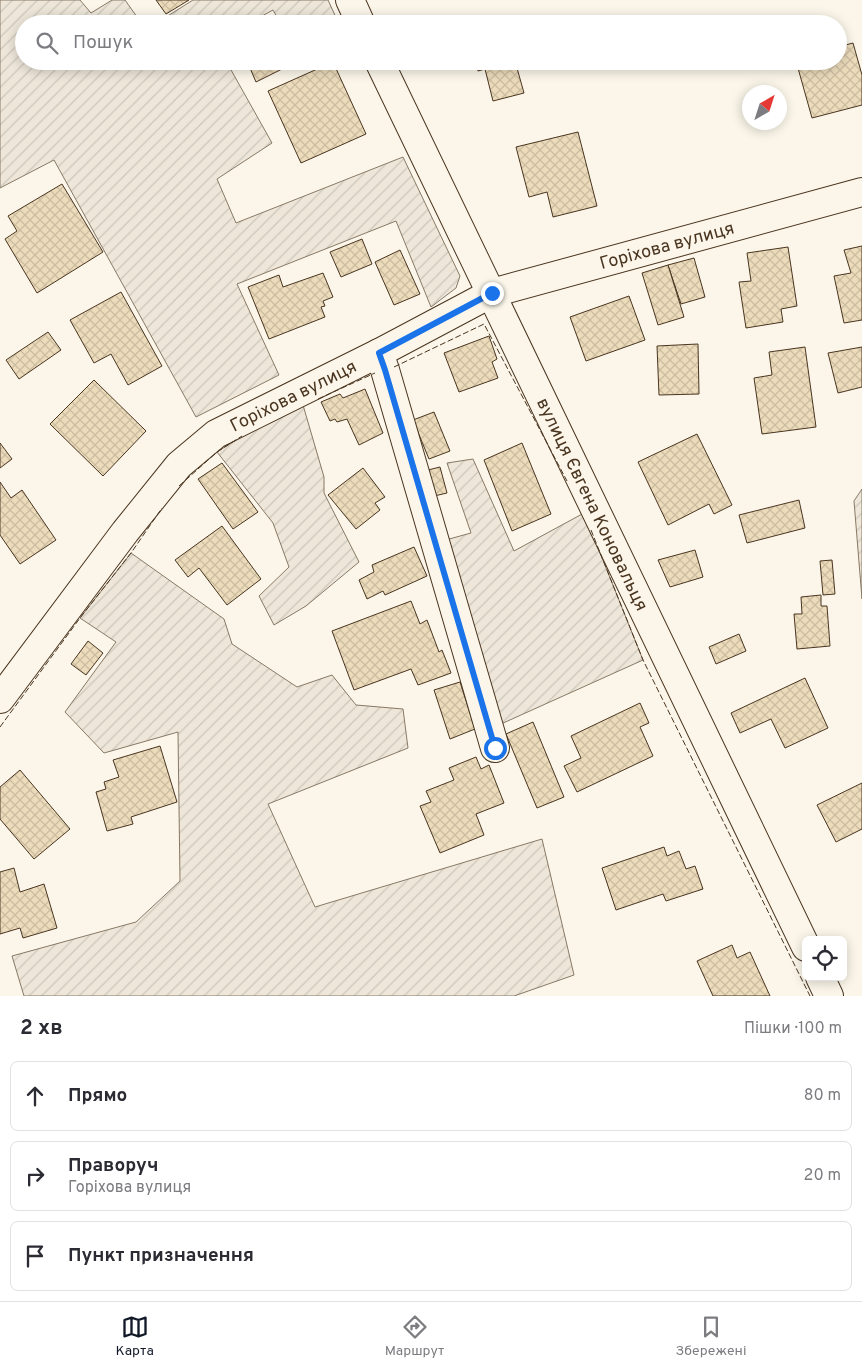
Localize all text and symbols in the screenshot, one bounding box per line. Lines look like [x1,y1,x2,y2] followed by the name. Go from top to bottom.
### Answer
[15,15,847,70] search box
[33,29,61,57] icon: search
[73,31,133,55] text: Пошук
[742,85,787,130] north arrow
[597,217,737,276] street label: Горіхова вулиця
[481,282,504,305] route end
[227,356,361,438] street label: Горіхова вулиця
[530,395,652,615] street label: вулиця Євгена Коновальця
[484,737,507,760] route start
[802,936,847,981] map controls
[802,936,847,981] button: locate
[20,1015,63,1042] text: 2 хв
[744,1019,842,1039] text: Пішки · 100 m
[21,1082,49,1110] icon: ahead
[68,1084,127,1108] text: Прямо
[804,1086,841,1106] text: 80 m
[68,1154,159,1178] text: Праворуч
[21,1162,49,1190] icon: right
[804,1166,841,1186] text: 20 m
[68,1178,191,1198] text: Горіхова вулиця
[21,1242,49,1270] icon: arrive
[68,1244,254,1268] text: Пункт призначення
[116,1313,154,1360] tab: Карта
[385,1313,444,1360] tab: Маршрут
[675,1313,746,1360] tab: Збережені

